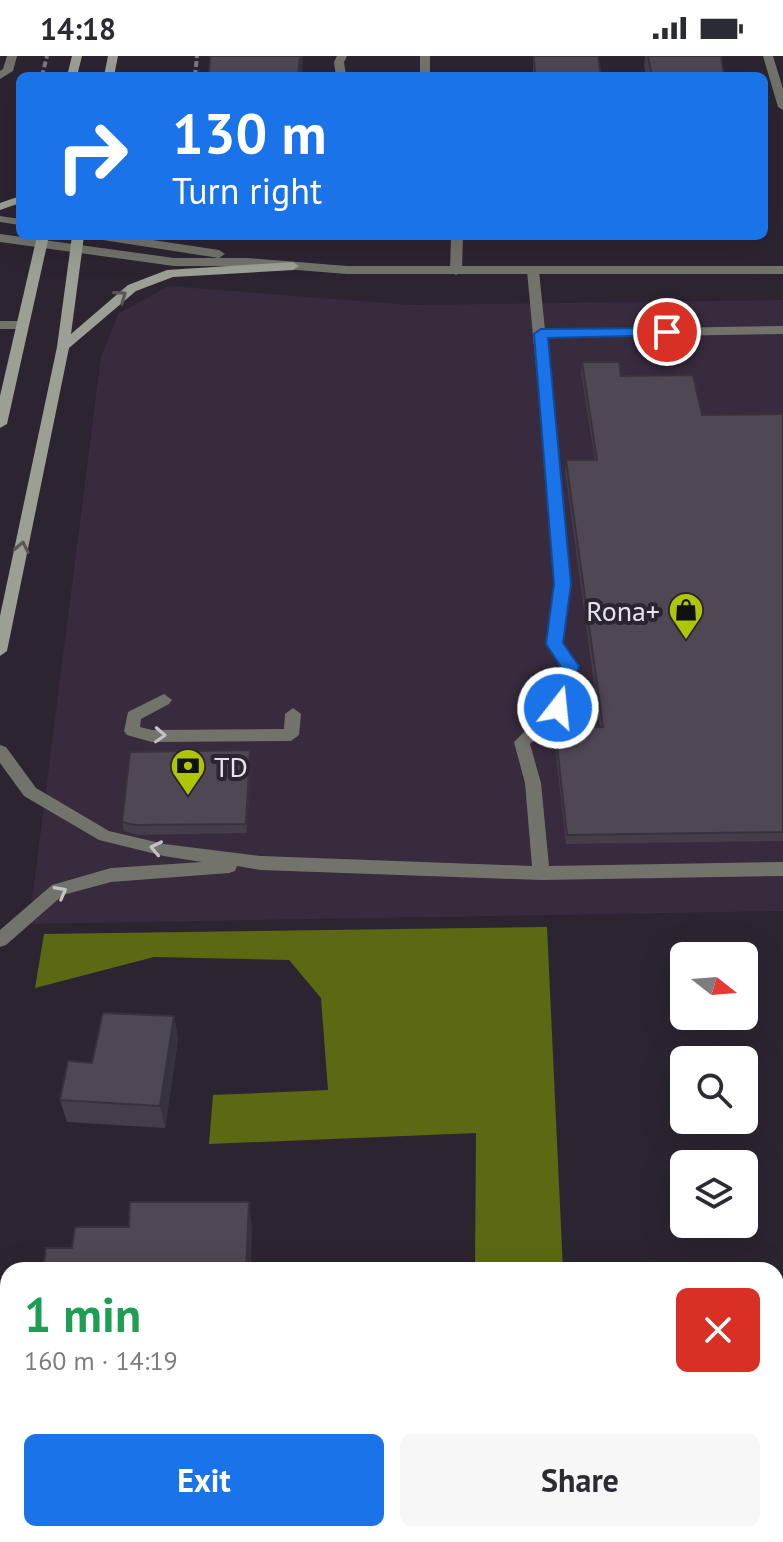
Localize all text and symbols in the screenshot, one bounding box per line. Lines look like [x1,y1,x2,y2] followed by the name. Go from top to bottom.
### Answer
[40,9,116,48] text: 14:18
[172,97,327,169] text: 130 m
[40,104,144,208] icon: right
[172,167,322,214] text: Turn right
[113,291,127,305] one-way arrow
[633,298,701,366] pin
[645,310,689,354] icon: arrive
[12,540,29,554] one-way arrow
[667,591,705,641] shop icon: Rona+
[586,592,660,629] place label: Rona+
[516,666,600,750] position arrow
[154,726,167,743] one-way arrow
[169,747,207,797] bank icon: TD
[214,748,248,785] place label: TD
[150,840,163,857] one-way arrow
[52,887,67,902] one-way arrow
[670,942,758,1030] north arrow
[670,942,758,1238] map controls
[670,1046,758,1134] button: search
[670,1150,758,1238] button: layers
[24,1283,141,1345] text: 1 min
[676,1288,760,1372] button: close
[24,1344,178,1377] text: 160 m · 14:19
[24,1434,384,1526] button: Exit
[400,1434,760,1526] button: Share

